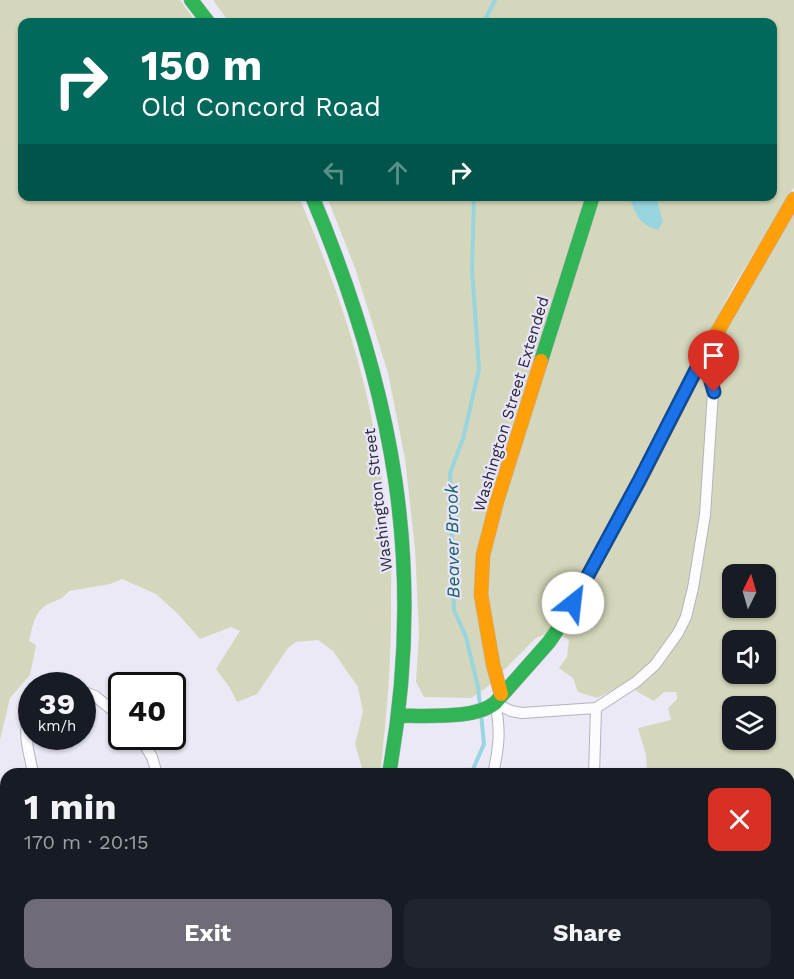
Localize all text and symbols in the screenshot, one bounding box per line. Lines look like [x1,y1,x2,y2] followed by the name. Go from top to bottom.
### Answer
[141,41,262,90] text: 150 m
[42,42,120,120] icon: right
[141,91,381,123] text: Old Concord Road
[318,156,351,189] icon: left
[381,156,414,189] icon: ahead
[444,156,477,189] icon: right
[469,294,553,514] street label: Washington Street Extended
[688,330,739,392] pin
[697,339,730,372] icon: arrive
[360,427,396,573] street label: Washington Street
[440,482,463,598] water label: Beaver Brook
[722,564,776,618] north arrow
[722,564,776,750] map controls
[541,571,605,635] position arrow
[722,630,776,684] button: sound
[108,672,186,750] speed limit sign: 40
[39,686,75,721] text: 39
[722,696,776,750] button: layers
[38,717,76,735] text: km/h
[24,786,116,828] text: 1 min
[708,788,771,851] button: close
[24,830,149,854] text: 170 m · 20:15
[24,899,392,968] button: Exit
[404,899,771,968] button: Share

